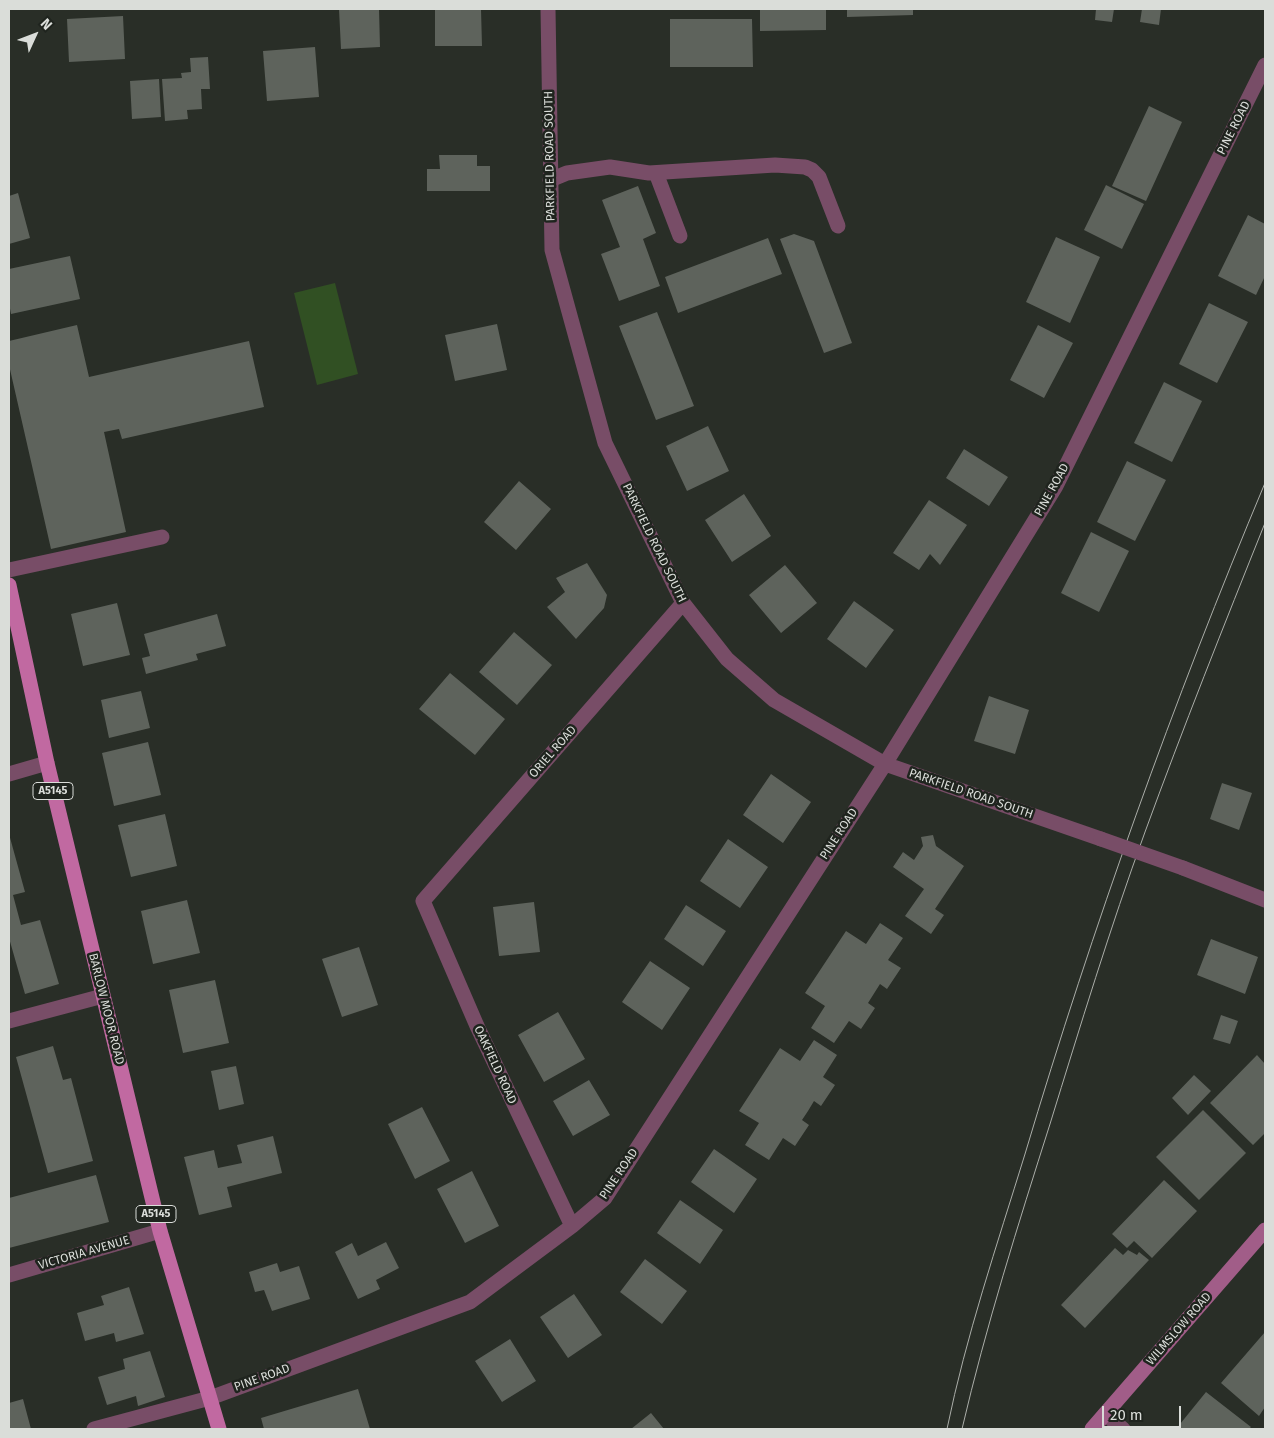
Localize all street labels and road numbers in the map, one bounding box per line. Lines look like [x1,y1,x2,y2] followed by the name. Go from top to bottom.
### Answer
[542,91,558,221] street label: PARKFIELD ROAD SOUTH
[1214,99,1254,157] street label: PINE ROAD
[1032,461,1072,519] street label: PINE ROAD
[619,481,689,605] street label: PARKFIELD ROAD SOUTH
[526,723,580,781] street label: ORIEL ROAD
[907,766,1035,822] street label: PARKFIELD ROAD SOUTH
[33,782,73,799] road number: A5145
[817,806,861,862] street label: PINE ROAD
[85,952,127,1066] street label: BARLOW MOOR ROAD
[471,1024,519,1106] street label: OAKFIELD ROAD
[597,1146,641,1202] street label: PINE ROAD
[136,1206,176,1222] road number: A5145
[37,1233,131,1273] street label: VICTORIA AVENUE
[1143,1290,1215,1368] street label: WILMSLOW ROAD
[232,1361,292,1395] street label: PINE ROAD

